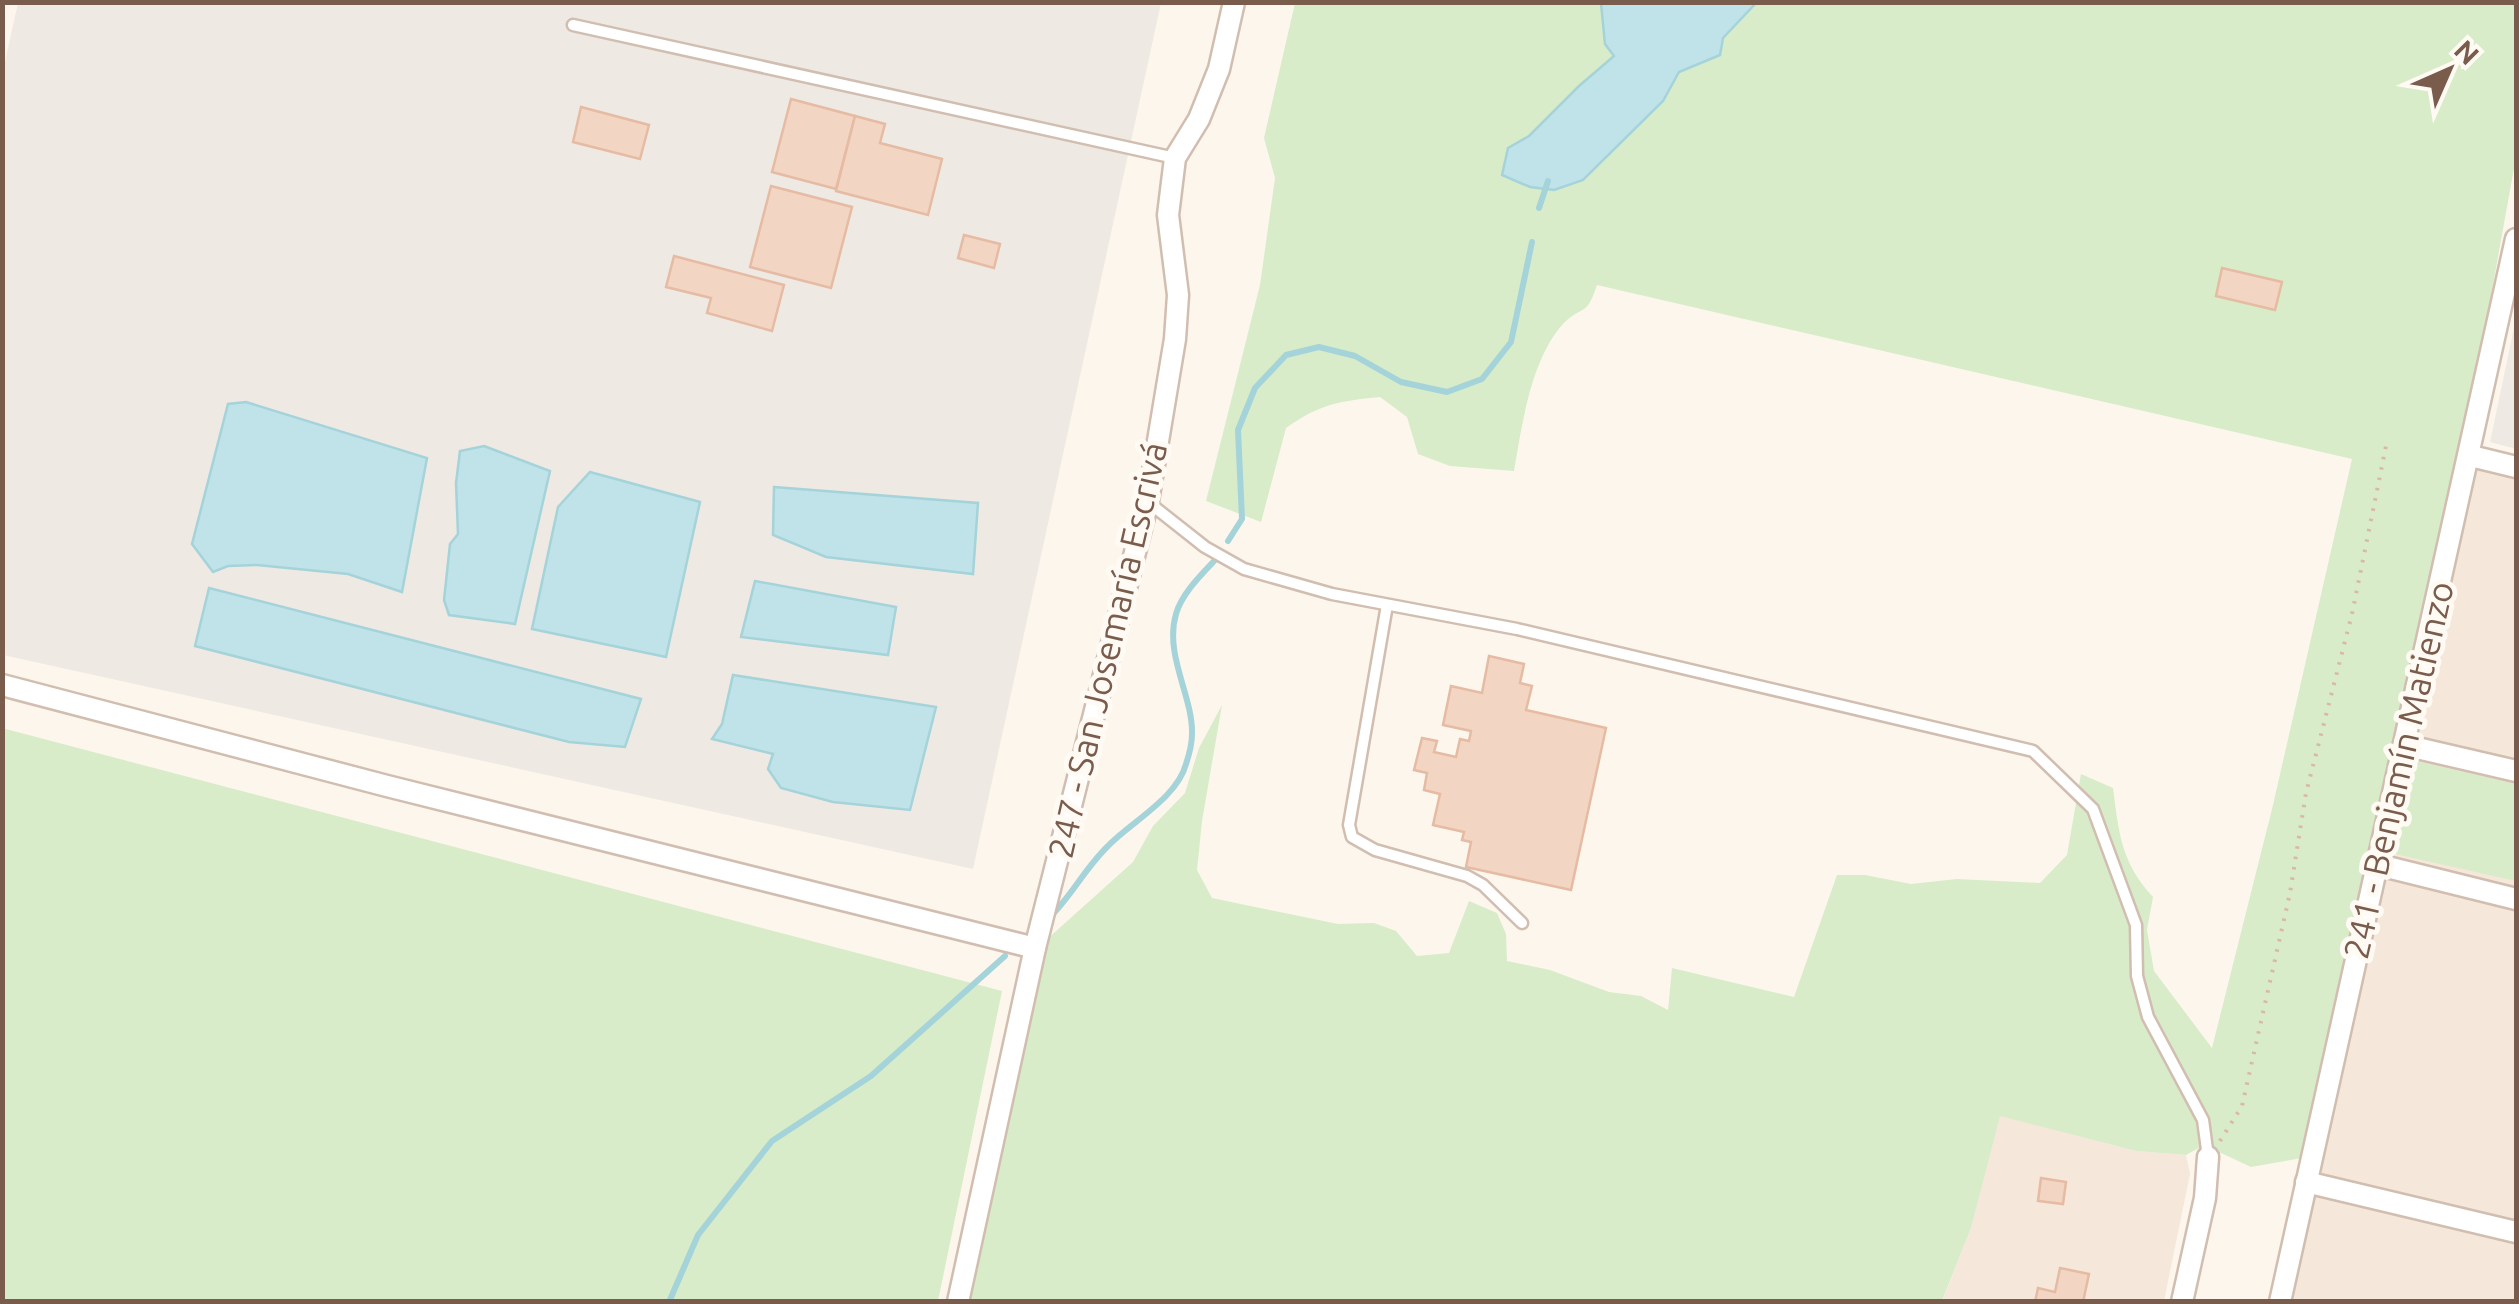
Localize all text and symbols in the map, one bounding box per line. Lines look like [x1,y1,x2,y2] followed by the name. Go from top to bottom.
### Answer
[2399,20,2499,120] north arrow
[2449,34,2485,70] text: N
[1040,438,1174,862] street label: 247 - San Josemaría Escrivá
[2335,577,2461,963] street label: 241 - Benjamín Matienzo

